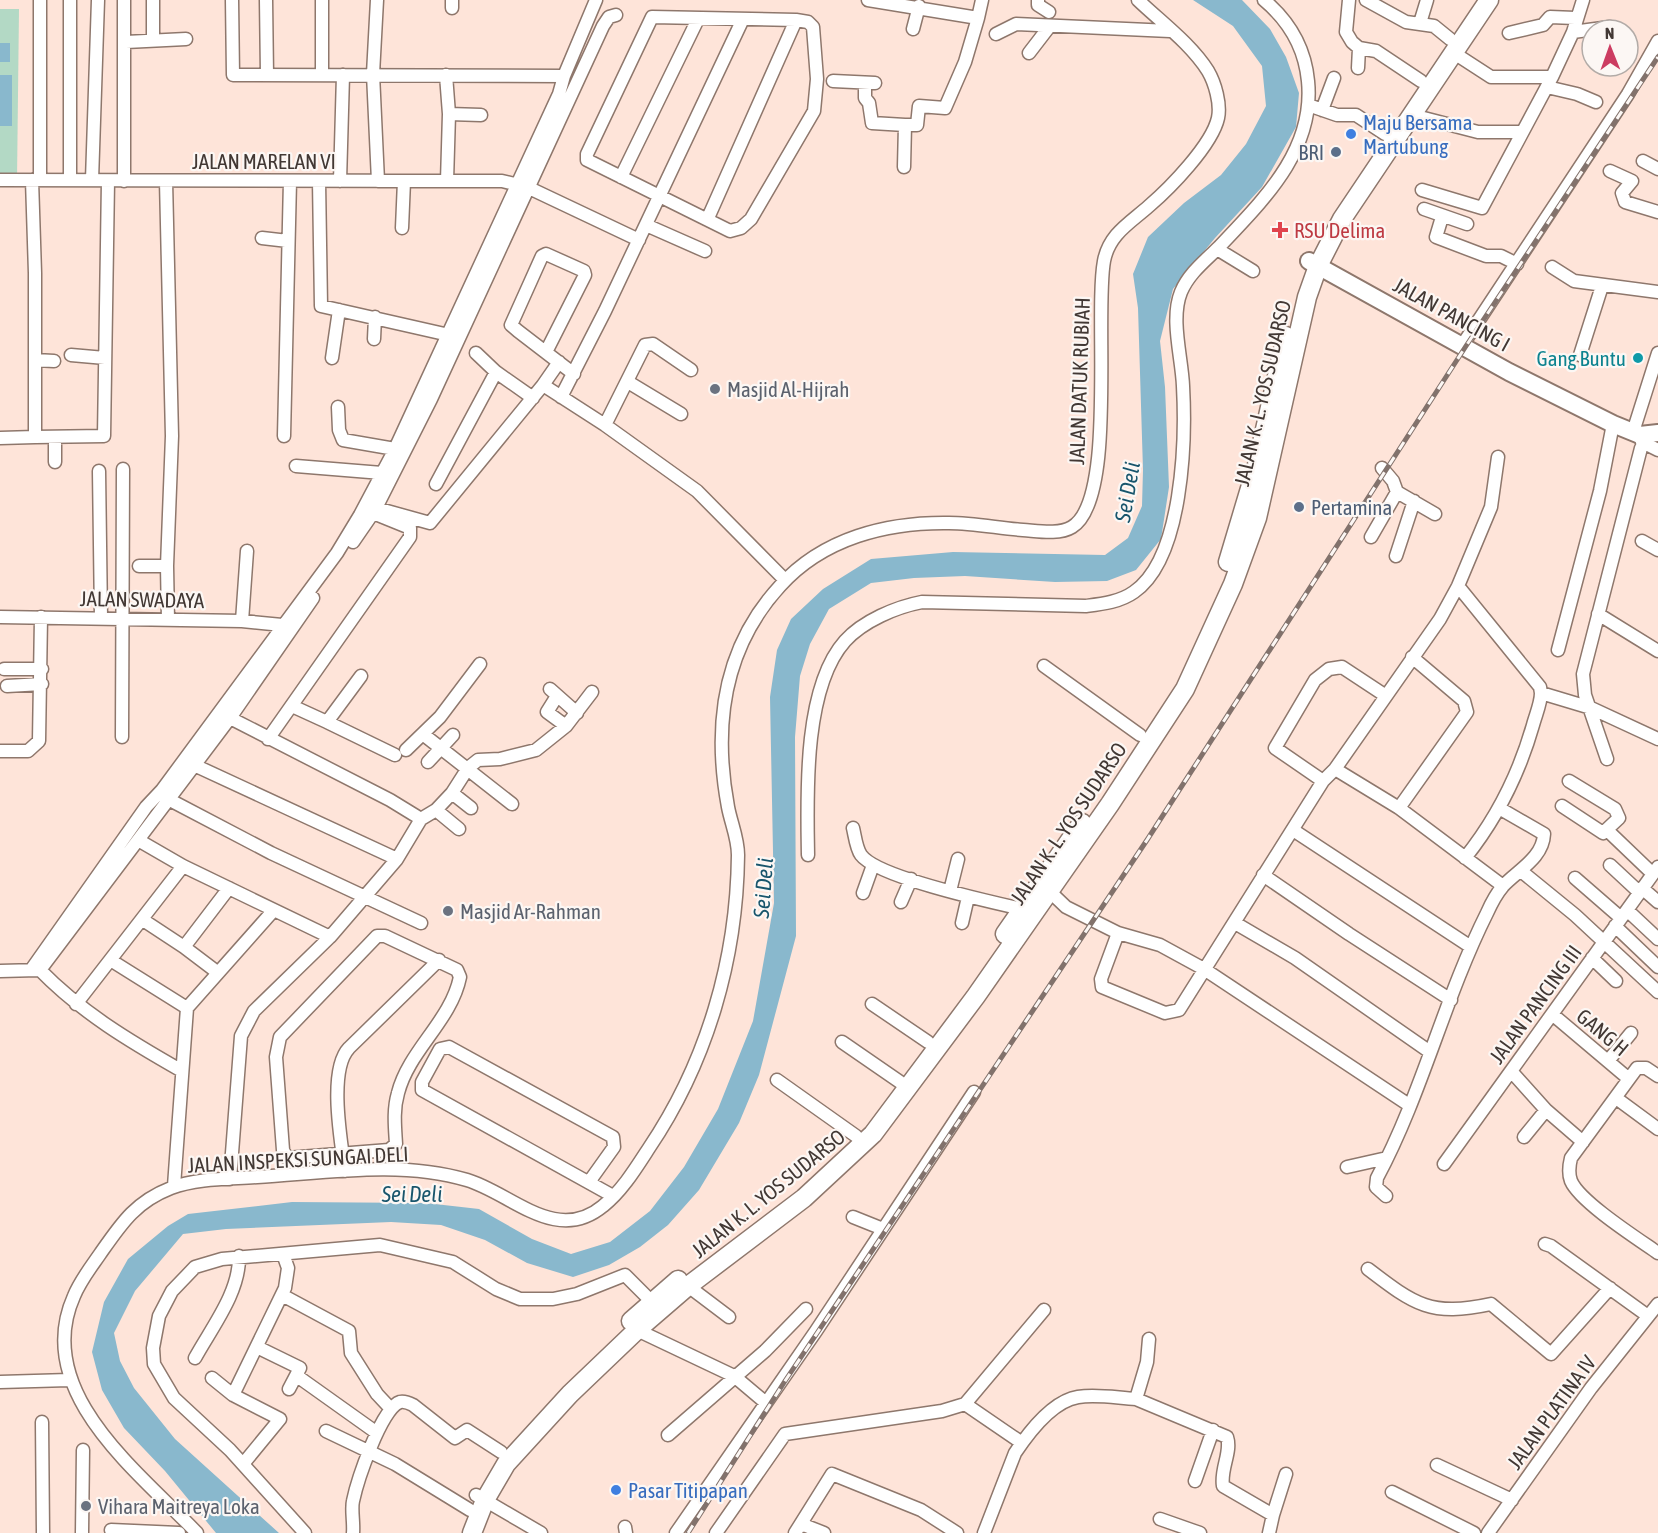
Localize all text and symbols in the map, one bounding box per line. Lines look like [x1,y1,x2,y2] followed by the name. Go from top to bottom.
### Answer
[1580,18,1640,78] north arrow
[1605,24,1615,42] text: N
[1363,110,1472,158] place label: Maju Bersama Martubung
[1344,127,1358,141] marker: Maju Bersama Martubung
[1298,140,1324,164] place label: BRI
[1329,145,1343,159] marker: BRI
[192,149,336,173] street label: JALAN MARELAN VI
[1294,218,1385,242] place label: RSU Delima
[1271,221,1289,239] marker: RSU Delima
[1390,272,1514,356] street label: JALAN PANCING I
[1064,297,1094,465] street label: JALAN DATUK RUBIAH
[1229,298,1295,488] street label: JALAN K. L. YOS SUDARSO
[1537,346,1626,370] place label: Gang Buntu
[1631,351,1645,365] marker: Gang Buntu
[727,377,849,401] place label: Masjid Al-Hijrah
[708,382,722,396] marker: Masjid Al-Hijrah
[1109,460,1145,525] water label: Sei Deli
[1311,495,1392,519] place label: Pertamina
[1292,500,1306,514] marker: Pertamina
[80,586,205,612] street label: JALAN SWADAYA
[1005,738,1131,908] street label: JALAN K. L. YOS SUDARSO
[748,857,778,920] water label: Sei Deli
[460,899,601,923] place label: Masjid Ar-Rahman
[441,904,455,918] marker: Masjid Ar-Rahman
[1484,940,1586,1068] street label: JALAN PANCING III
[1572,1004,1634,1060] street label: GANG H
[687,1124,849,1262] street label: JALAN K. L. YOS SUDARSO
[187,1141,409,1177] street label: JALAN INSPEKSI SUNGAI DELI
[381,1181,442,1207] water label: Sei Deli
[1502,1350,1601,1473] street label: JALAN PLATINA IV
[628,1478,748,1502] place label: Pasar Titipapan
[609,1483,623,1497] marker: Pasar Titipapan
[98,1494,260,1518] place label: Vihara Maitreya Loka
[79,1499,93,1513] marker: Vihara Maitreya Loka

